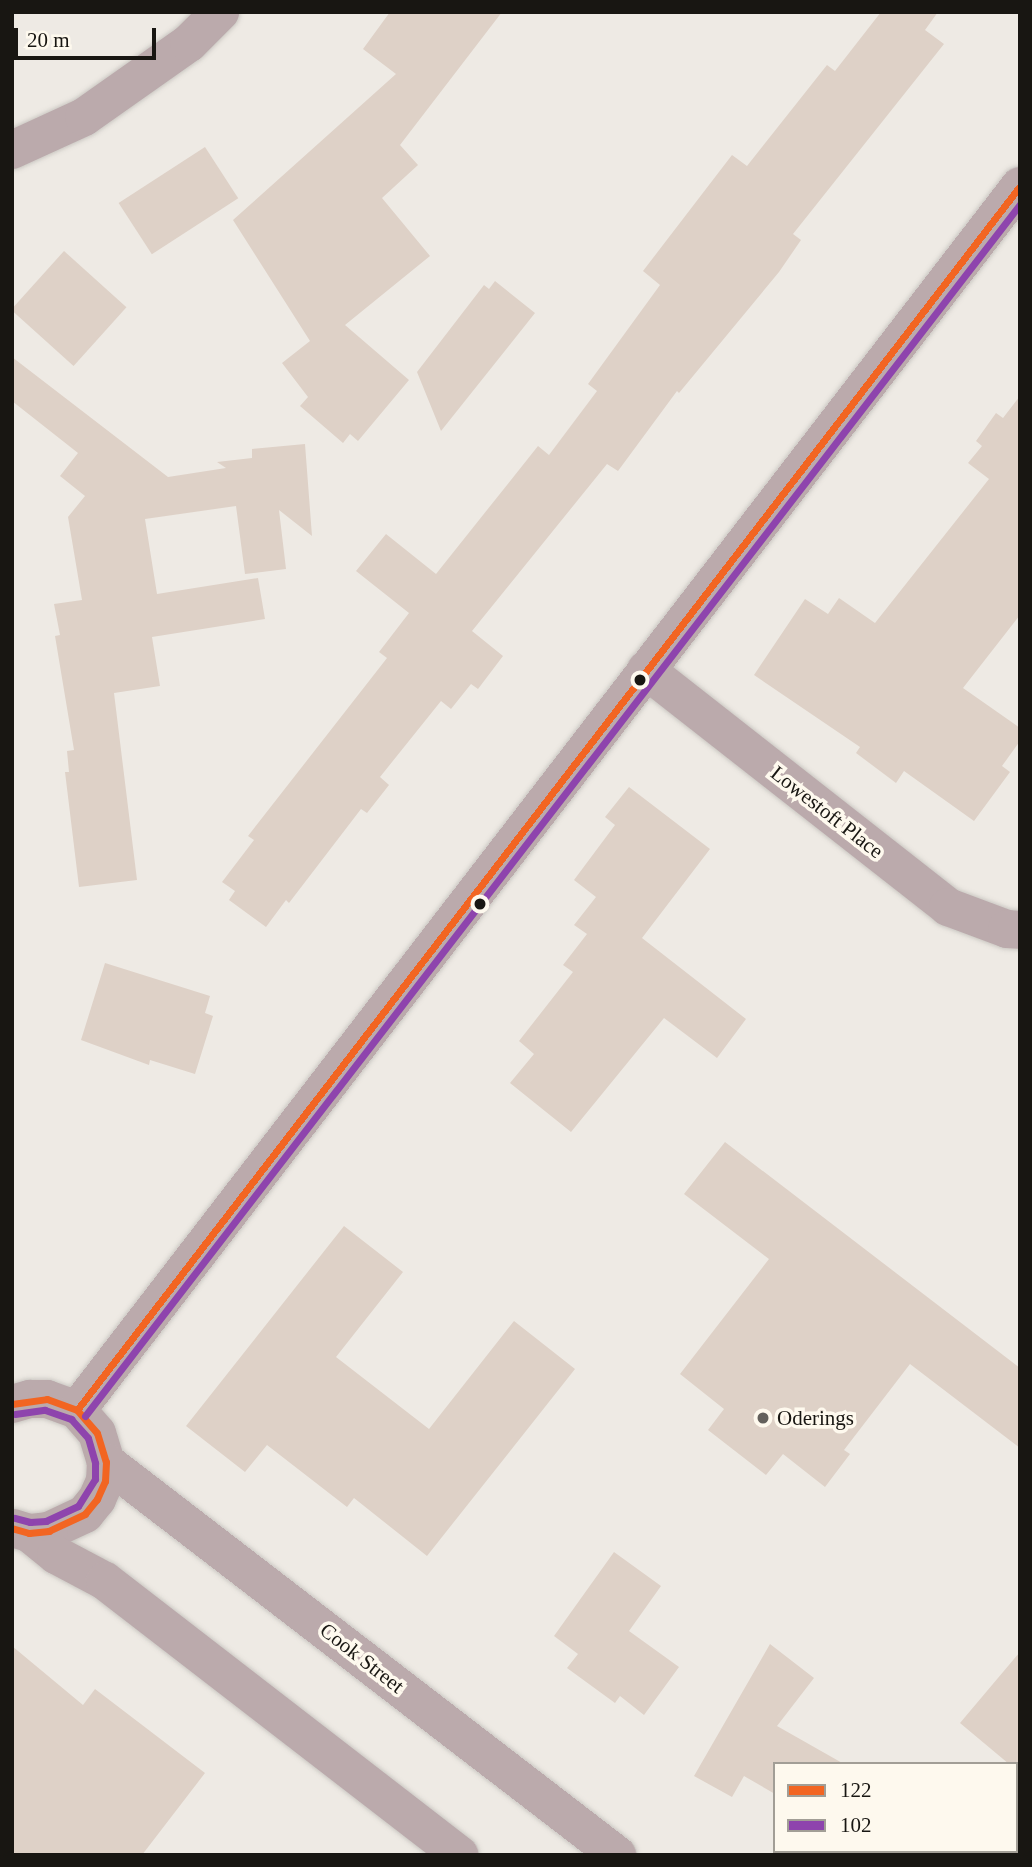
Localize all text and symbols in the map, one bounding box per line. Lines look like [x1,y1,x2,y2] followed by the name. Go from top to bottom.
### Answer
[18,14,159,58] scale bar
[27,28,70,52] text: 20 m
[633,673,647,687] unlabelled marker
[766,760,888,864] street label: Lowestoft Place
[473,897,487,911] unlabelled marker
[777,1405,854,1431] place label: Oderings
[755,1410,771,1426] marker: Oderings
[315,1617,409,1699] street label: Cook Street
[773,1762,1018,1853] legend
[840,1778,872,1802] text: 122
[840,1813,872,1837] text: 102

